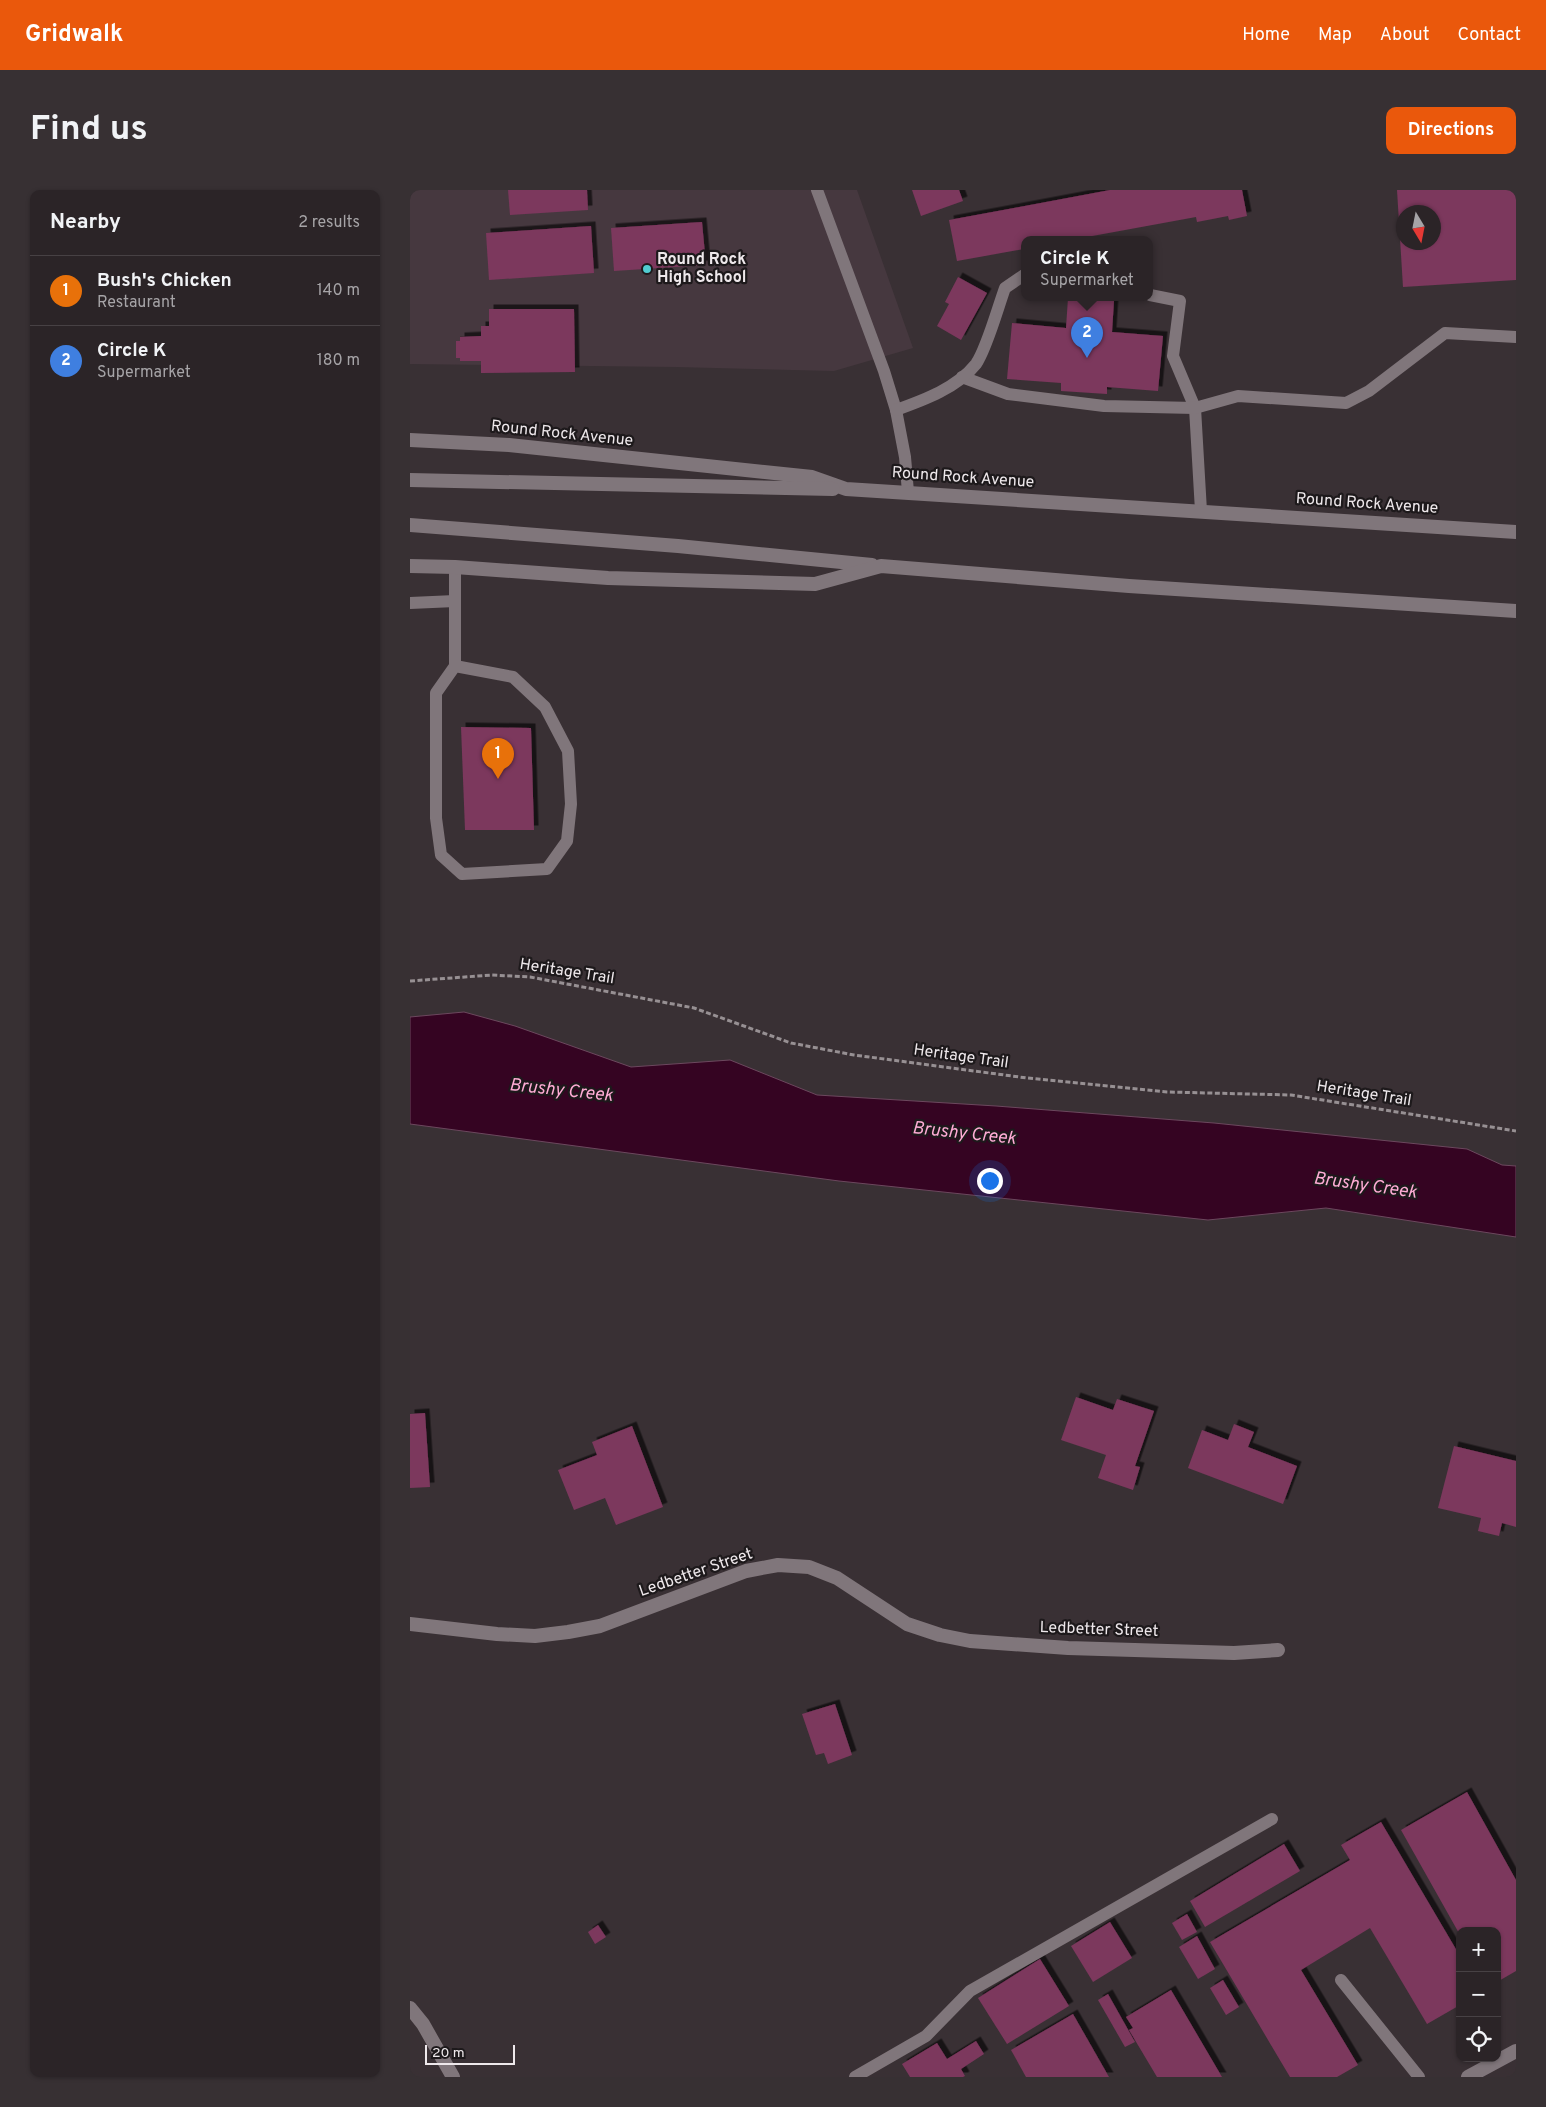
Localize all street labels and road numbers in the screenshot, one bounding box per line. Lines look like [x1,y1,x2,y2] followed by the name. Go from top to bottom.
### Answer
[490,417,634,451] street label: Round Rock Avenue
[891,463,1035,493] street label: Round Rock Avenue
[1295,489,1439,519] street label: Round Rock Avenue
[518,955,616,989] street label: Heritage Trail
[912,1040,1010,1074] street label: Heritage Trail
[1315,1077,1413,1111] street label: Heritage Trail
[636,1544,756,1602] street label: Ledbetter Street
[1039,1618,1159,1642] street label: Ledbetter Street

